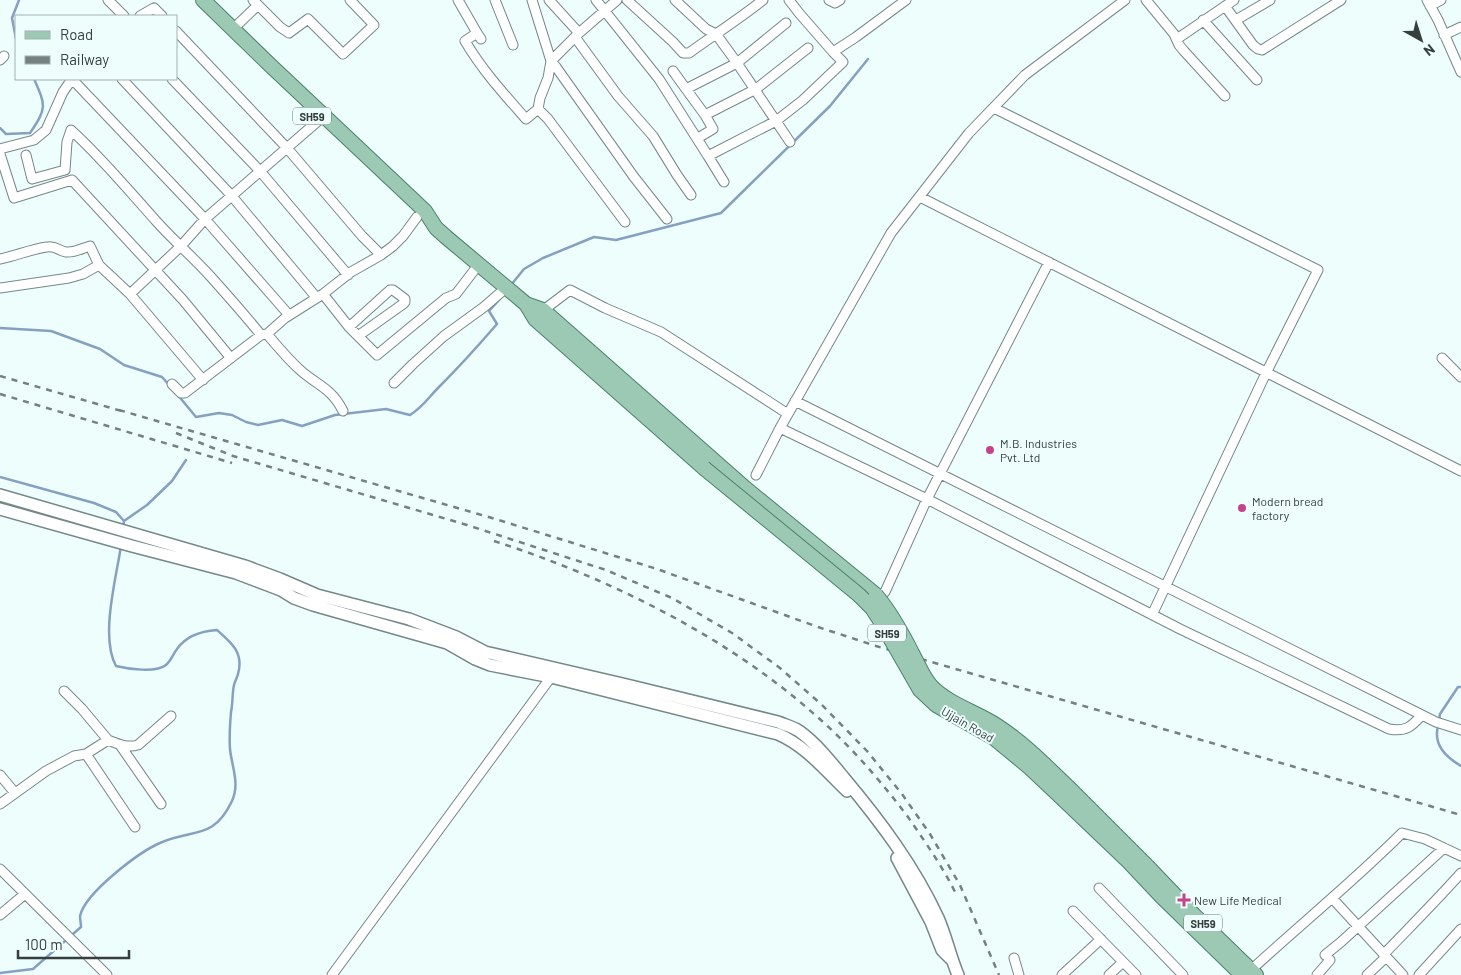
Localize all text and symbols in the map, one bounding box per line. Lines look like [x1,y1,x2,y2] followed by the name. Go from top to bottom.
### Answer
[15,15,178,80] legend
[1396,15,1446,65] north arrow
[60,25,93,43] text: Road
[1421,41,1438,60] text: N
[60,50,109,68] text: Railway
[293,108,331,124] road number: SH59
[1000,436,1077,464] place label: M.B. Industries Pvt. Ltd
[984,444,996,456] marker: M.B. Industries Pvt. Ltd
[1252,494,1323,522] place label: Modern bread factory
[1236,502,1248,514] marker: Modern bread factory
[868,624,906,641] road number: SH59
[939,703,997,745] street label: Ujjain Road
[1194,893,1282,907] place label: New Life Medical
[1178,894,1190,906] marker: New Life Medical
[1184,914,1222,931] road number: SH59
[18,928,129,960] scale bar
[25,935,63,953] text: 100 m

